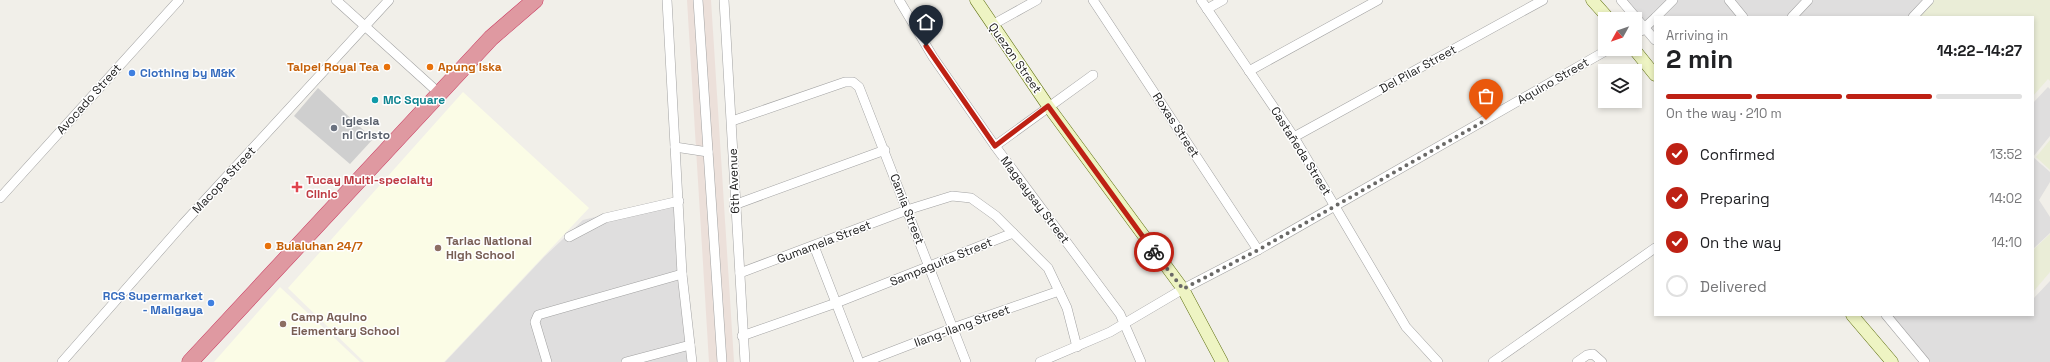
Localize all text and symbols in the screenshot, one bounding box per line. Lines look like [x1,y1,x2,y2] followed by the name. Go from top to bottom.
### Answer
[909,5,943,46] pin
[915,11,937,33] icon: home
[1598,12,1642,56] north arrow
[1598,12,1642,108] map controls
[985,19,1045,97] street label: Quezon Street
[1666,27,1728,44] text: Arriving in
[1377,41,1459,97] street label: Del Pilar Street
[1937,41,2022,60] text: 14:22–14:27
[1666,42,1733,76] text: 2 min
[1514,54,1592,108] street label: Aquino Street
[287,59,379,75] place label: Taipei Royal Tea
[438,59,502,75] place label: Apung Iska
[53,60,125,138] street label: Avocado Street
[382,62,392,72] marker: Taipei Royal Tea
[425,62,435,72] marker: Apung Iska
[1598,64,1642,108] button: layers
[140,65,236,81] place label: Clothing by M&K
[127,68,137,78] marker: Clothing by M&K
[1469,79,1503,120] pin
[1475,85,1497,107] icon: bag
[1149,89,1203,161] street label: Roxas Street
[383,92,445,108] place label: MC Square
[370,95,380,105] marker: MC Square
[1267,104,1335,198] street label: Castañeda Street
[1666,105,1782,122] text: On the way · 210 m
[342,113,390,143] place label: Iglesia ni Cristo
[329,123,339,133] marker: Iglesia ni Cristo
[189,143,259,217] street label: Macopa Street
[1666,143,1688,165] icon: check
[1700,145,1775,164] text: Confirmed
[1990,146,2022,163] text: 13:52
[725,148,743,214] street label: 6th Avenue
[997,153,1073,247] street label: Magsaysay Street
[886,171,928,247] street label: Camia Street
[306,172,433,202] place label: Tucay Multi-specialty Clinic
[291,181,303,193] marker: Tucay Multi-specialty Clinic
[1666,187,1688,209] icon: check
[1700,189,1770,208] text: Preparing
[1989,190,2022,207] text: 14:02
[775,217,873,267] street label: Gumamela Street
[1666,231,1688,253] icon: check
[1134,232,1174,272] courier
[446,233,532,263] place label: Tarlac National High School
[1700,233,1781,252] text: On the way
[887,234,995,290] street label: Sampaguita Street
[1991,234,2022,251] text: 14:10
[276,238,363,254] place label: Bulaluhan 24/7
[263,241,273,251] marker: Bulaluhan 24/7
[1143,241,1165,263] icon: bike
[433,243,443,253] marker: Tarlac National High School
[1700,277,1767,296] text: Delivered
[103,288,203,318] place label: RCS Supermarket - Maligaya
[206,298,216,308] marker: RCS Supermarket - Maligaya
[912,301,1012,351] street label: Ilang-Ilang Street
[291,309,399,339] place label: Camp Aquino Elementary School
[278,319,288,329] marker: Camp Aquino Elementary School

